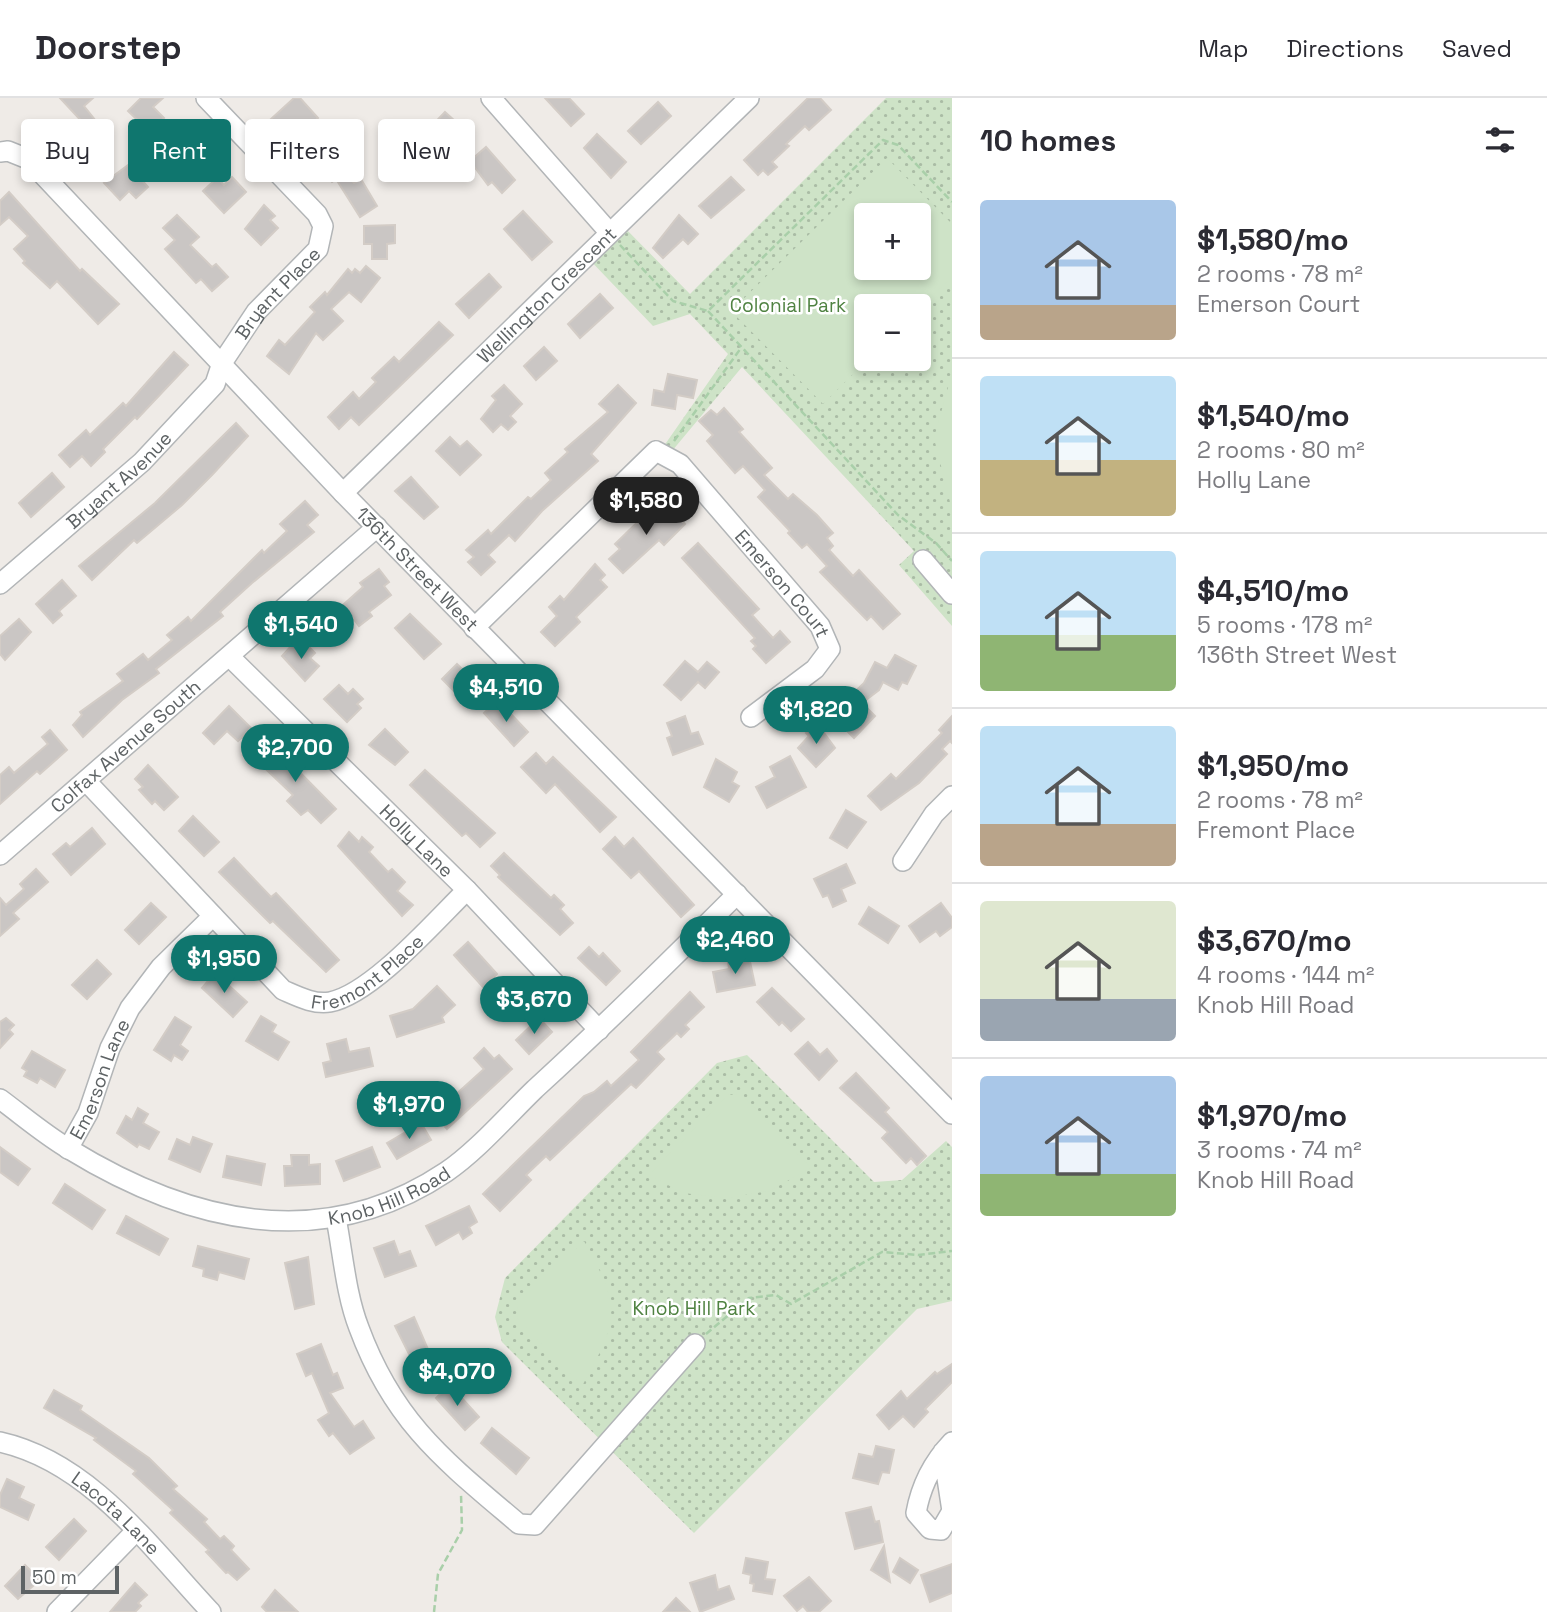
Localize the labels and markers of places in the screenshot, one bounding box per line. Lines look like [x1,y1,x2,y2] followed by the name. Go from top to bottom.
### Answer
[589,478,703,537] pin: $1,580
[244,602,358,661] pin: $1,540
[449,664,563,724] pin: $4,510
[759,686,873,746] pin: $1,820
[238,724,352,784] pin: $2,700
[678,916,792,976] pin: $2,460
[167,936,281,995] pin: $1,950
[477,976,591,1036] pin: $3,670
[352,1082,466,1141] pin: $1,970
[400,1348,514,1408] pin: $4,070

